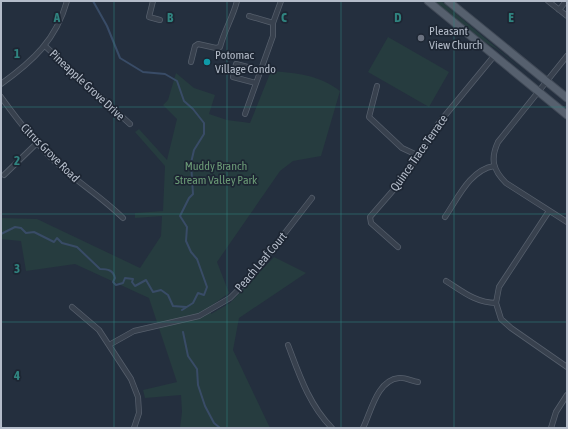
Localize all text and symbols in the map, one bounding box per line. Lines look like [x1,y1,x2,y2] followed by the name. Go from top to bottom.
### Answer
[53,10,61,25] text: A
[167,10,174,25] text: B
[281,10,287,25] text: C
[394,10,402,25] text: D
[508,10,514,25] text: E
[429,24,483,52] place label: Pleasant View Church
[416,33,426,43] marker: Pleasant View Church
[14,46,20,61] text: 1
[47,47,127,123] street label: Pineapple Grove Drive
[215,48,276,76] place label: Potomac Village Condo
[202,57,212,67] marker: Potomac Village Condo
[387,112,451,194] street label: Quince Trace Terrace
[18,121,82,185] street label: Citrus Grove Road
[14,153,20,168] text: 2
[175,159,258,187] park label: Muddy Branch Stream Valley Park
[232,229,290,294] street label: Peach Leaf Court
[14,261,20,276] text: 3
[13,368,20,383] text: 4

